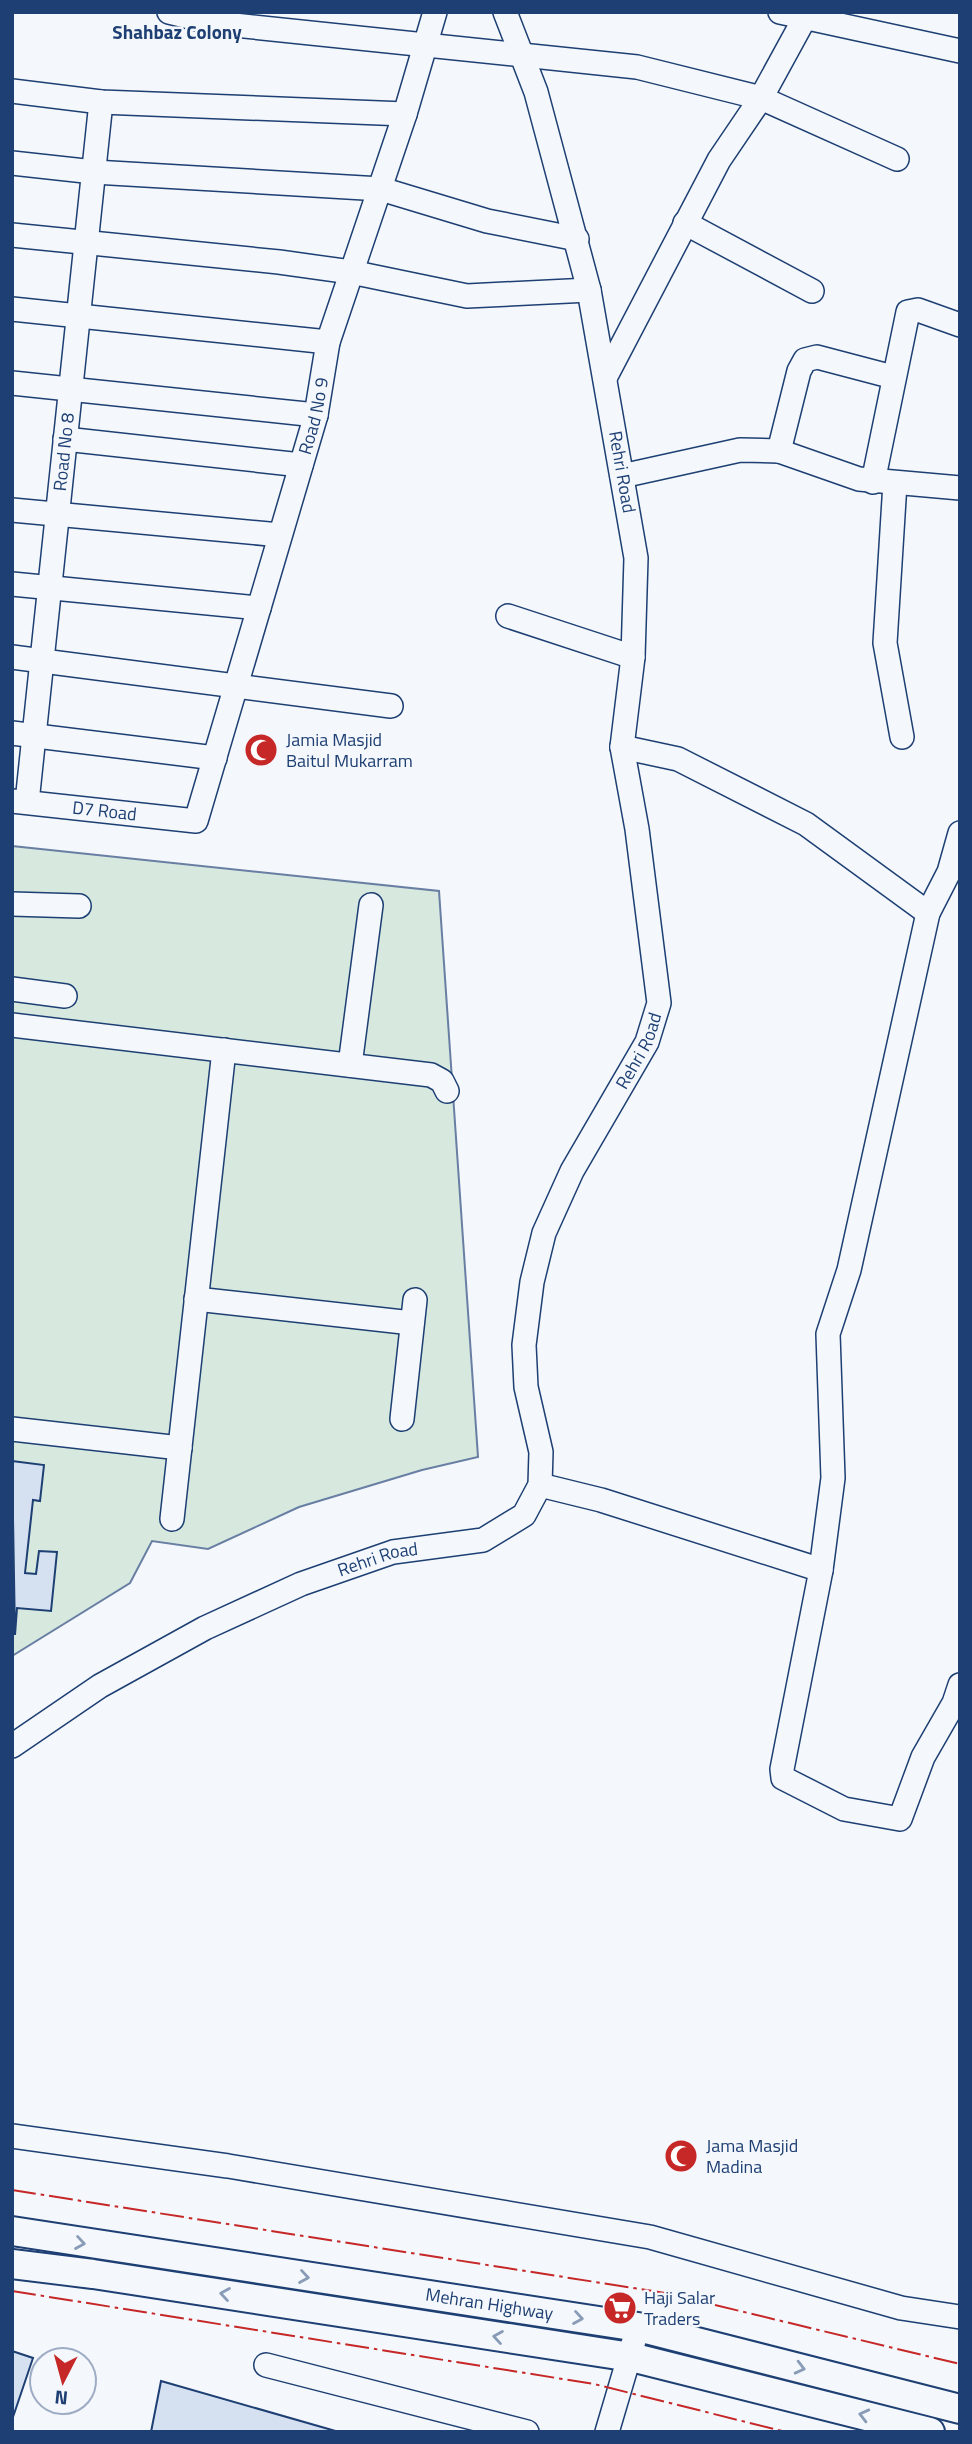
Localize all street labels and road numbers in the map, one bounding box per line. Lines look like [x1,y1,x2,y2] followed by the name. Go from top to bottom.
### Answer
[291,375,335,458] street label: Road No 9
[46,411,81,492] street label: Road No 8
[602,429,643,515] street label: Rehri Road
[71,794,138,827] street label: D7 Road
[608,1009,668,1094] street label: Rehri Road
[334,1535,419,1583] street label: Rehri Road
[424,2281,556,2327] street label: Mehran Highway

